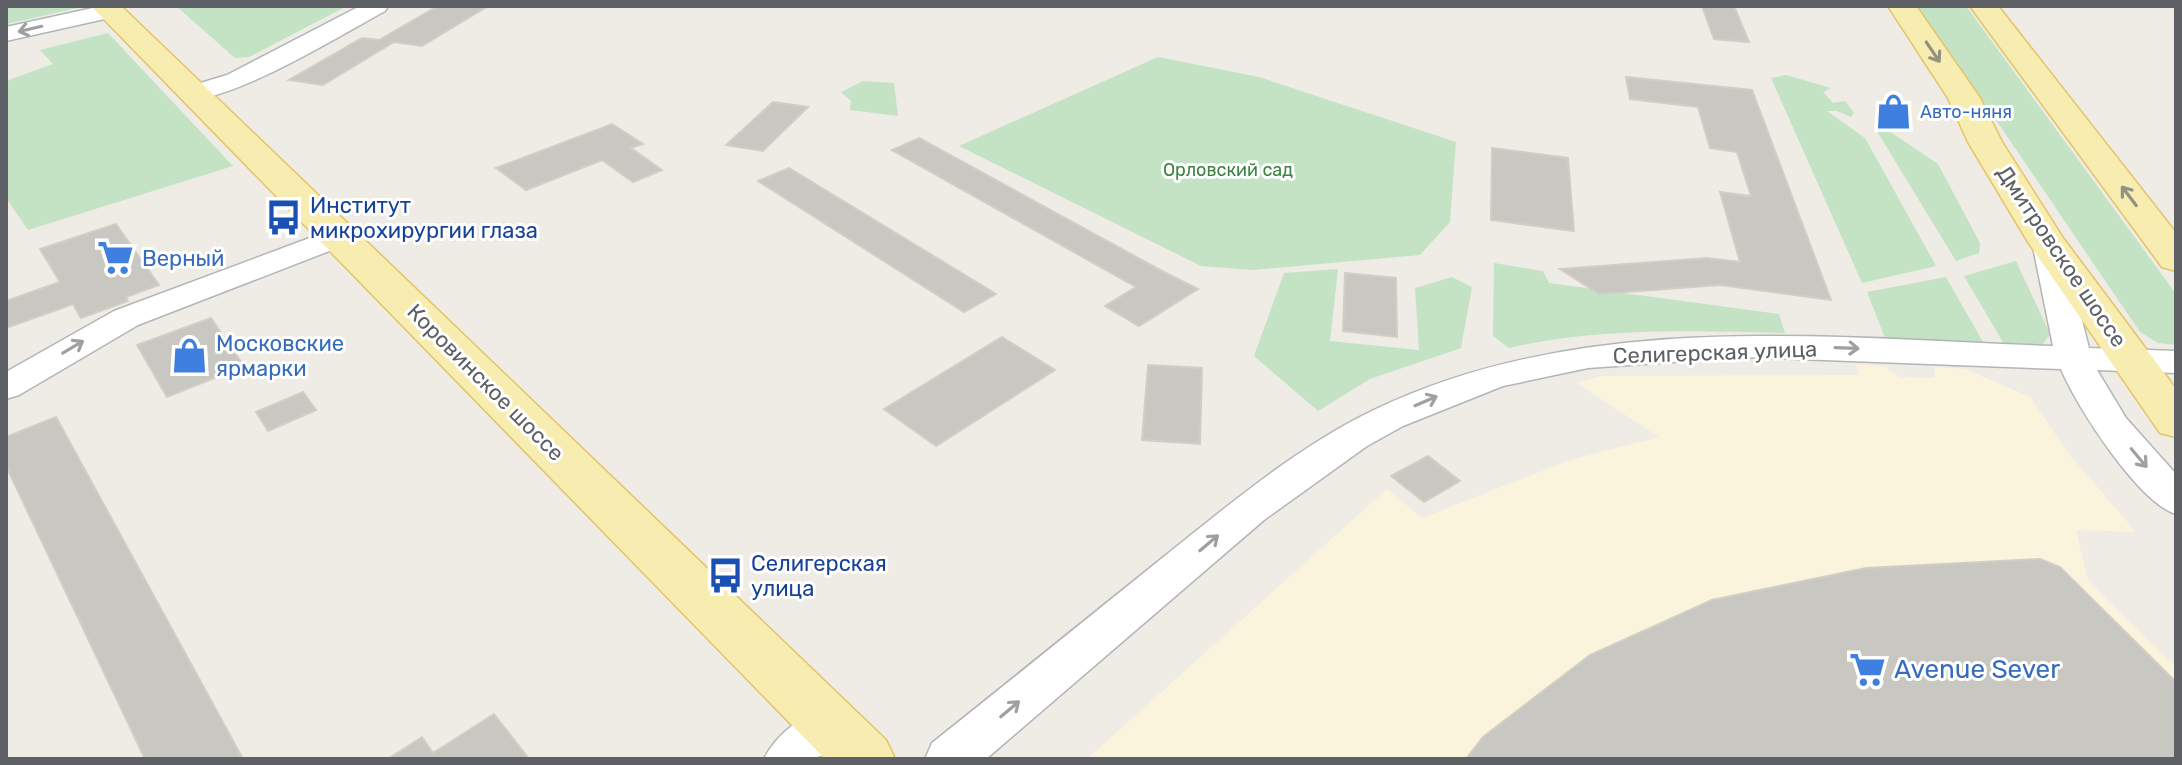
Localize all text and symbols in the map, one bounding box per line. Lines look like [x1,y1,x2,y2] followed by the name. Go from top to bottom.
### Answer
[18,22,44,37] one-way arrow
[1925,40,1941,62] one-way arrow
[1875,93,1913,131] shop icon: Авто-няня
[1920,101,2012,123] place label: Авто-няня
[1163,159,1293,181] park label: Орловский сад
[1991,160,2133,352] street label: Дмитровское шоссе
[2120,186,2137,208] one-way arrow
[310,192,538,244] place label: Институт микрохирургии глаза
[265,199,303,237] bus stop icon: Институт микрохирургии глаза
[97,239,135,277] supermarket icon: Верный
[142,245,225,272] place label: Верный
[401,298,570,467] street label: Коровинское шоссе
[216,330,344,382] place label: Московские ярмарки
[1612,335,1818,370] street label: Селигерская улица
[171,337,209,375] shop icon: Московские ярмарки
[61,339,84,355] one-way arrow
[1833,341,1860,356] one-way arrow
[1413,393,1438,408] one-way arrow
[2130,447,2148,468] one-way arrow
[1199,534,1219,552] one-way arrow
[751,550,887,602] place label: Селигерская улица
[706,557,744,595] bus stop icon: Селигерская улица
[1849,650,1887,688] supermarket icon: Avenue Sever
[1894,654,2060,685] place label: Avenue Sever
[999,700,1019,718] one-way arrow

